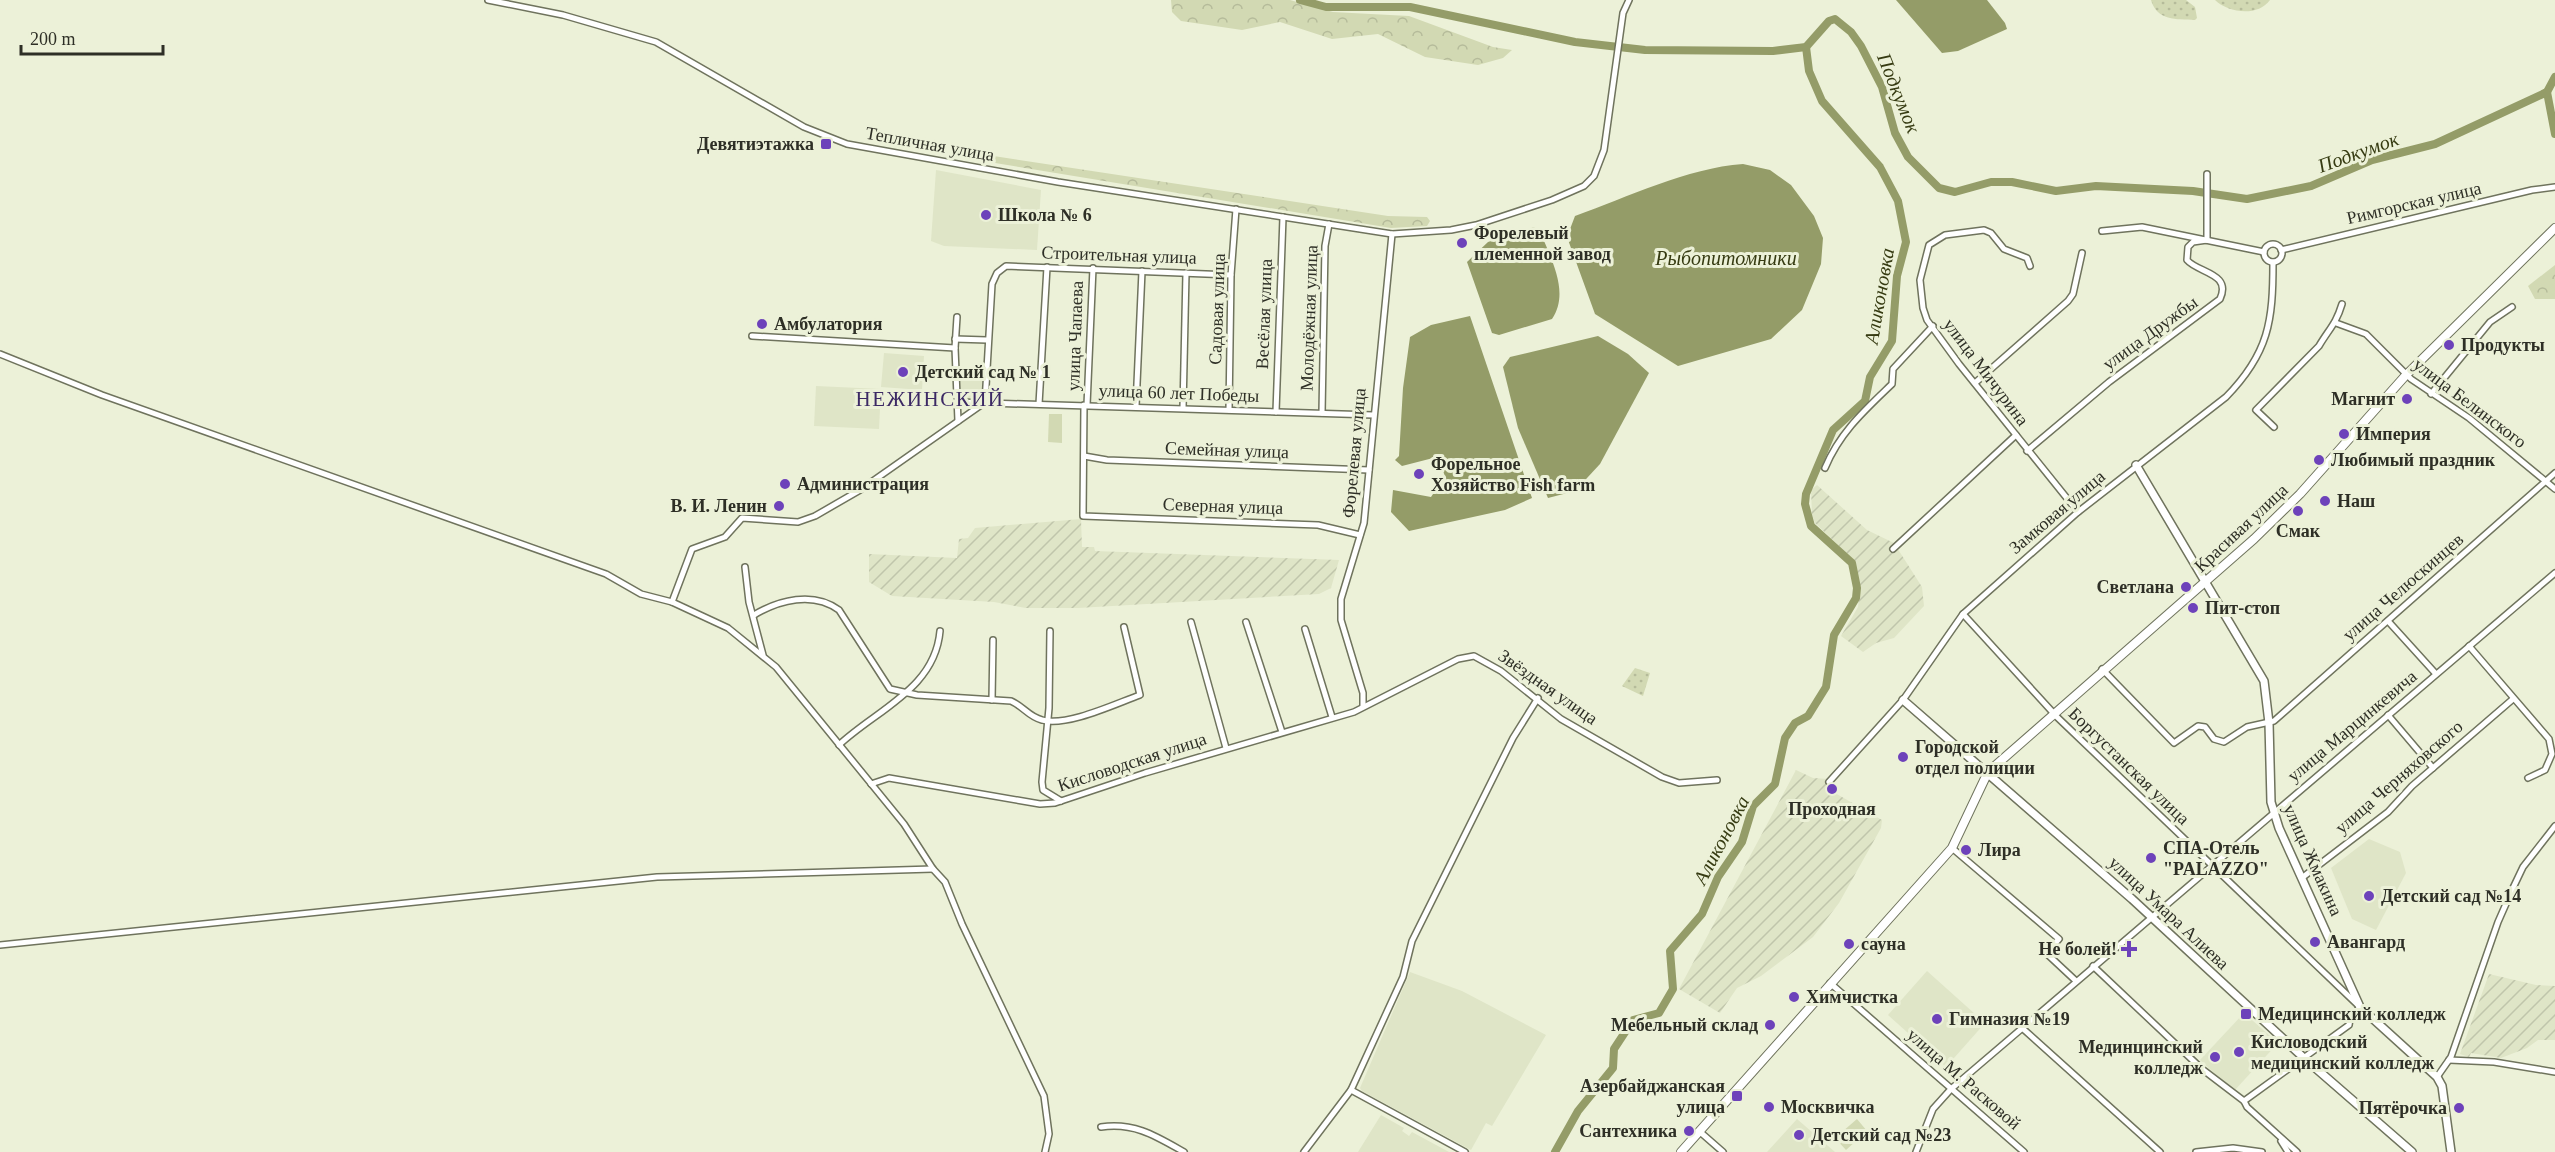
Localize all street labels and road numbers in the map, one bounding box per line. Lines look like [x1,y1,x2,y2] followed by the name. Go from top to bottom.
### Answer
[864,123,996,165] street label: Тепличная улица
[2345,178,2483,228] street label: Римгорская улица
[1041,242,1197,268] street label: Строительная улица
[1296,245,1322,391] street label: Молодёжная улица
[1205,253,1229,365] street label: Садовая улица
[1252,258,1276,370] street label: Весёлая улица
[1063,281,1087,391] street label: улица Чапаева
[2099,292,2201,374] street label: улица Дружбы
[1939,315,2033,429] street label: улица Мичурина
[2410,354,2530,452] street label: улица Белинского
[1098,380,1260,406] street label: улица 60 лет Победы
[1338,387,1370,519] street label: Форелевая улица
[1165,438,1289,462] street label: Семейная улица
[2005,466,2109,558] street label: Замковая улица
[2190,480,2292,576] street label: Красивая улица
[1162,494,1284,518] street label: Северная улица
[2339,529,2467,645] street label: улица Челюскинцев
[1495,645,1601,729] street label: Звёздная улица
[2283,666,2421,786] street label: улица Марцинкевича
[2064,703,2194,829] street label: Боргустанская улица
[2331,716,2467,838] street label: улица Черняховского
[1055,728,1209,796] street label: Кисловодская улица
[2279,801,2347,919] street label: улица Жмакина
[2105,852,2233,974] street label: улица Умара Алиева
[1903,1024,2025,1134] street label: улица М. Расковой

